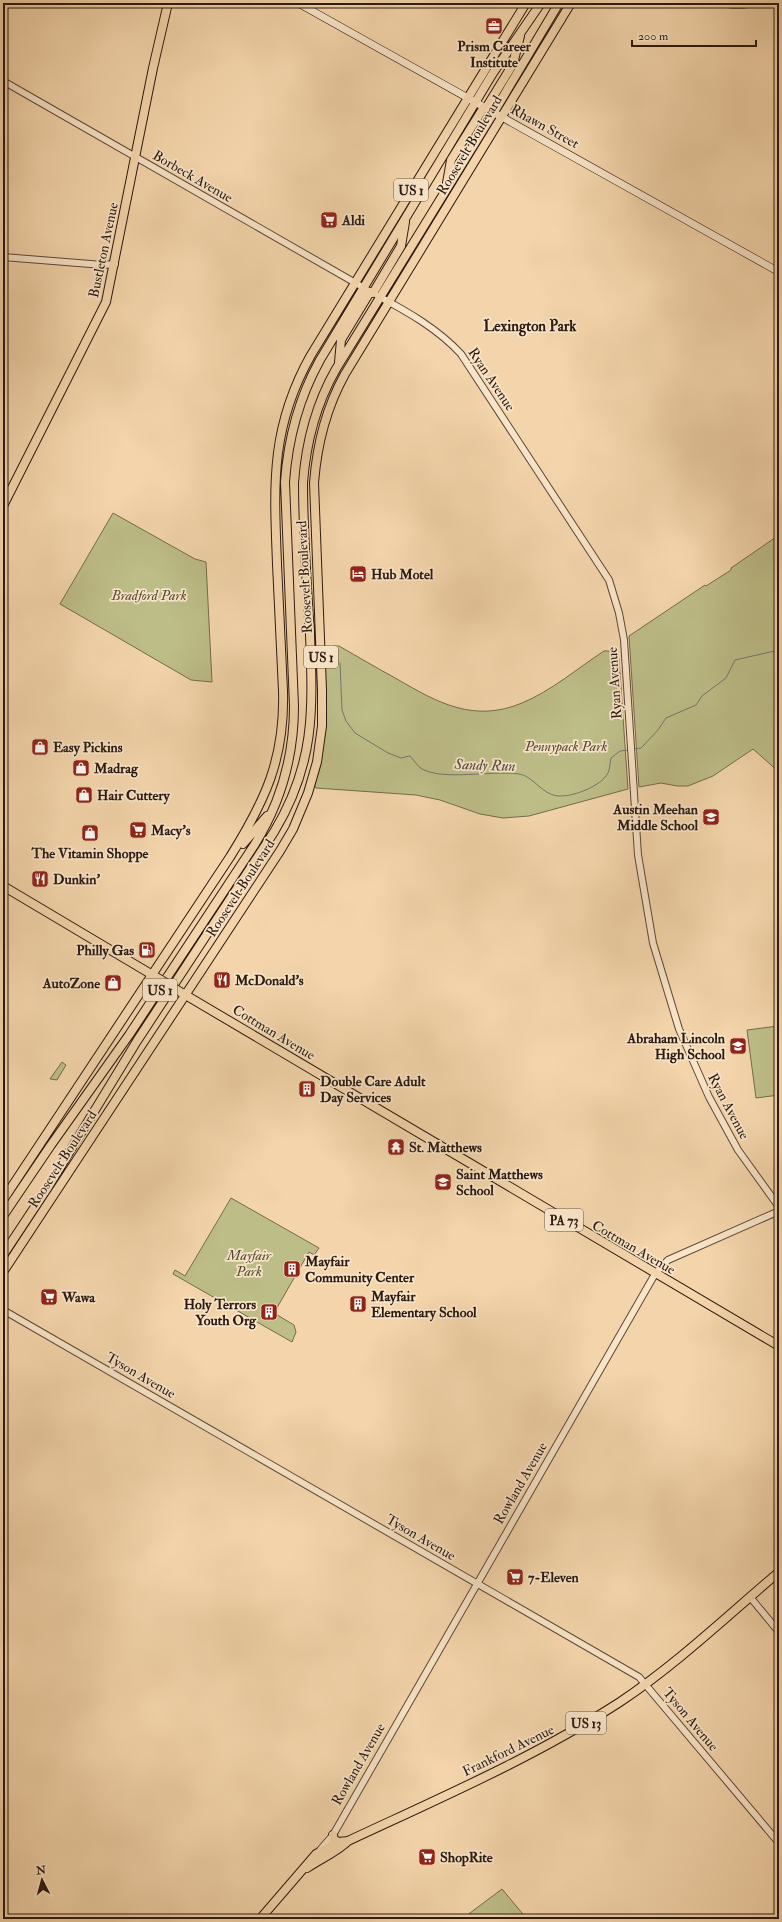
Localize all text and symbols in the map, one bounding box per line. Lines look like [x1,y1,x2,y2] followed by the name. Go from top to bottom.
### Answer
[484,16,504,36] office icon: Prism Career Institute
[632,22,756,48] scale bar
[638,29,669,44] text: 200 m
[457,38,532,71] place label: Prism Career Institute
[433,92,506,198] street label: Roosevelt Boulevard
[508,101,582,152] street label: Rhawn Street
[150,147,236,206] street label: Borbeck Avenue
[394,179,428,201] road number: US 1
[85,201,122,299] street label: Bustleton Avenue
[319,210,339,230] supermarket icon: Aldi
[341,212,365,229] place label: Aldi
[483,317,577,337] district label: Lexington Park
[464,345,519,415] street label: Ryan Avenue
[293,520,316,634] street label: Roosevelt Boulevard
[348,564,368,584] hotel icon: Hub Motel
[371,566,434,583] place label: Hub Motel
[111,587,187,604] park label: Bradford Park
[304,646,338,668] road number: US 1
[603,646,626,720] street label: Ryan Avenue
[30,737,50,757] shop icon: Easy Pickins
[524,738,607,755] park label: Pennypack Park
[53,739,123,757] place label: Easy Pickins
[453,755,516,776] water label: Sandy Run
[71,758,91,778] shop icon: Madrag
[93,760,139,778] place label: Madrag
[74,785,94,805] shop icon: Hair Cuttery
[97,787,171,805] place label: Hair Cuttery
[612,801,699,834] place label: Austin Meehan Middle School
[701,807,721,827] school or university icon: Austin Meehan Middle School
[128,820,148,840] supermarket icon: Macy's
[150,822,191,840] place label: Macy's
[80,823,100,843] shop icon: The Vitamin Shoppe
[203,836,278,940] street label: Roosevelt Boulevard
[31,845,149,863] place label: The Vitamin Shoppe
[30,869,50,889] restaurant icon: Dunkin'
[53,871,101,888] place label: Dunkin'
[137,940,157,960] fuel station icon: Philly Gas
[76,942,134,960] place label: Philly Gas
[212,970,232,990] restaurant icon: McDonald's
[234,972,304,989] place label: McDonald's
[103,973,123,993] shop icon: AutoZone
[42,975,100,992] place label: AutoZone
[143,979,177,1001] road number: US 1
[229,1001,318,1064] street label: Cottman Avenue
[626,1030,726,1064] place label: Abraham Lincoln High School
[728,1036,748,1056] school or university icon: Abraham Lincoln High School
[703,1070,753,1143] street label: Ryan Avenue
[320,1073,426,1107] place label: Double Care Adult Day Services
[297,1079,317,1099] building icon: Double Care Adult Day Services
[25,1107,100,1211] street label: Roosevelt Boulevard
[386,1137,406,1157] temple icon: St. Matthews
[409,1139,482,1156] place label: St. Matthews
[456,1166,543,1199] place label: Saint Matthews School
[433,1172,453,1192] school or university icon: Saint Matthews School
[545,1209,583,1231] road number: PA 73
[589,1217,679,1278] street label: Cottman Avenue
[226,1247,272,1280] park label: Mayfair Park
[304,1253,415,1287] place label: Mayfair Community Center
[282,1259,302,1279] building icon: Mayfair Community Center
[39,1287,59,1307] supermarket icon: Wawa
[370,1288,477,1322] place label: Mayfair Elementary School
[61,1289,96,1306] place label: Wawa
[348,1294,368,1314] building icon: Mayfair Elementary School
[184,1296,257,1330] place label: Holy Terrors Youth Org
[259,1302,279,1322] building icon: Holy Terrors Youth Org
[102,1349,179,1403] street label: Tyson Avenue
[490,1439,551,1527] street label: Rowland Avenue
[382,1511,459,1565] street label: Tyson Avenue
[505,1567,525,1587] supermarket icon: 7-Eleven
[528,1569,580,1586] place label: 7-Eleven
[658,1684,722,1755] street label: Tyson Avenue
[566,1712,606,1734] road number: US 13
[328,1720,389,1808] street label: Rowland Avenue
[460,1721,557,1780] street label: Frankford Avenue
[417,1847,437,1867] supermarket icon: ShopRite
[440,1849,493,1867] place label: ShopRite
[22,1860,62,1900] north arrow
[34,1863,48,1878] text: N

